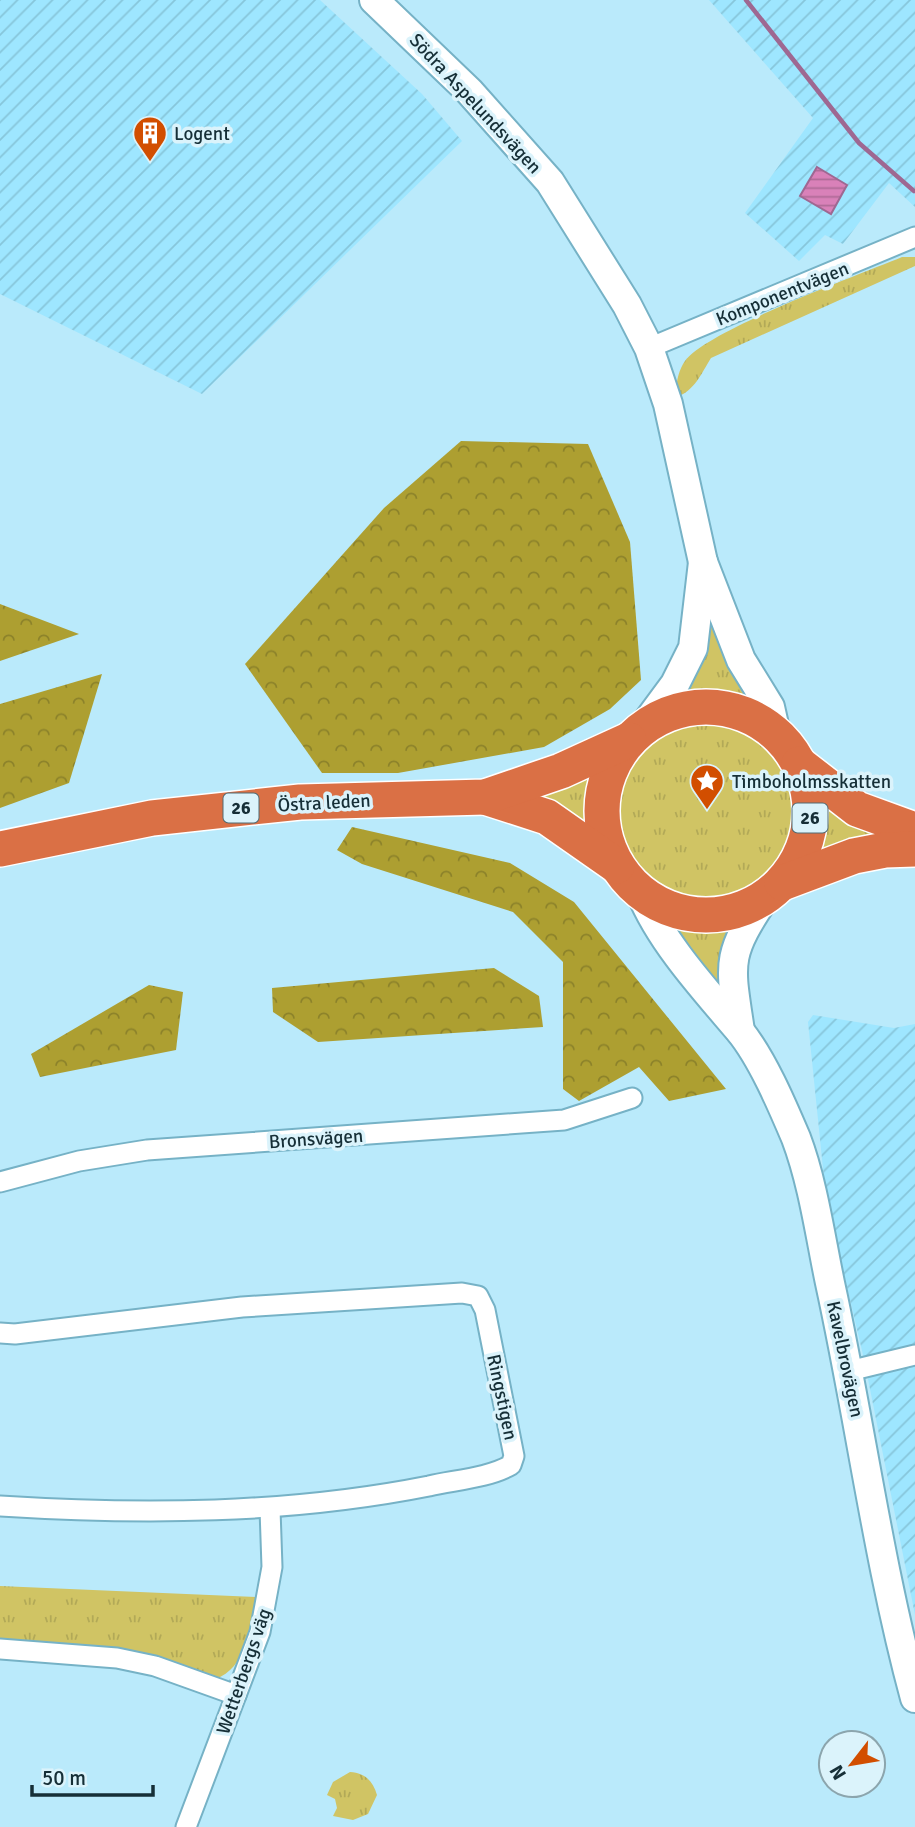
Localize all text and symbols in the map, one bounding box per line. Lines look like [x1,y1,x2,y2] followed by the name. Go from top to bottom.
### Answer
[404,28,547,179] street label: Södra Aspelundsvägen
[131,114,169,163] building icon: Logent
[174,122,230,146] place label: Logent
[712,256,852,331] street label: Komponentvägen
[688,762,726,811] place icon: Timboholmsskatten
[732,770,891,794] place label: Timboholmsskatten
[277,789,371,817] street label: Östra leden
[224,794,258,822] road number: 26
[792,804,828,832] road number: 26
[268,1124,364,1154] street label: Bronsvägen
[821,1299,869,1420] street label: Kavelbrovägen
[481,1352,523,1442] street label: Ringstigen
[211,1605,277,1737] street label: Wetterbergs väg
[817,1729,887,1799] north arrow
[32,1754,152,1798] scale bar
[825,1760,852,1784] text: N
[42,1765,86,1791] text: 50 m

